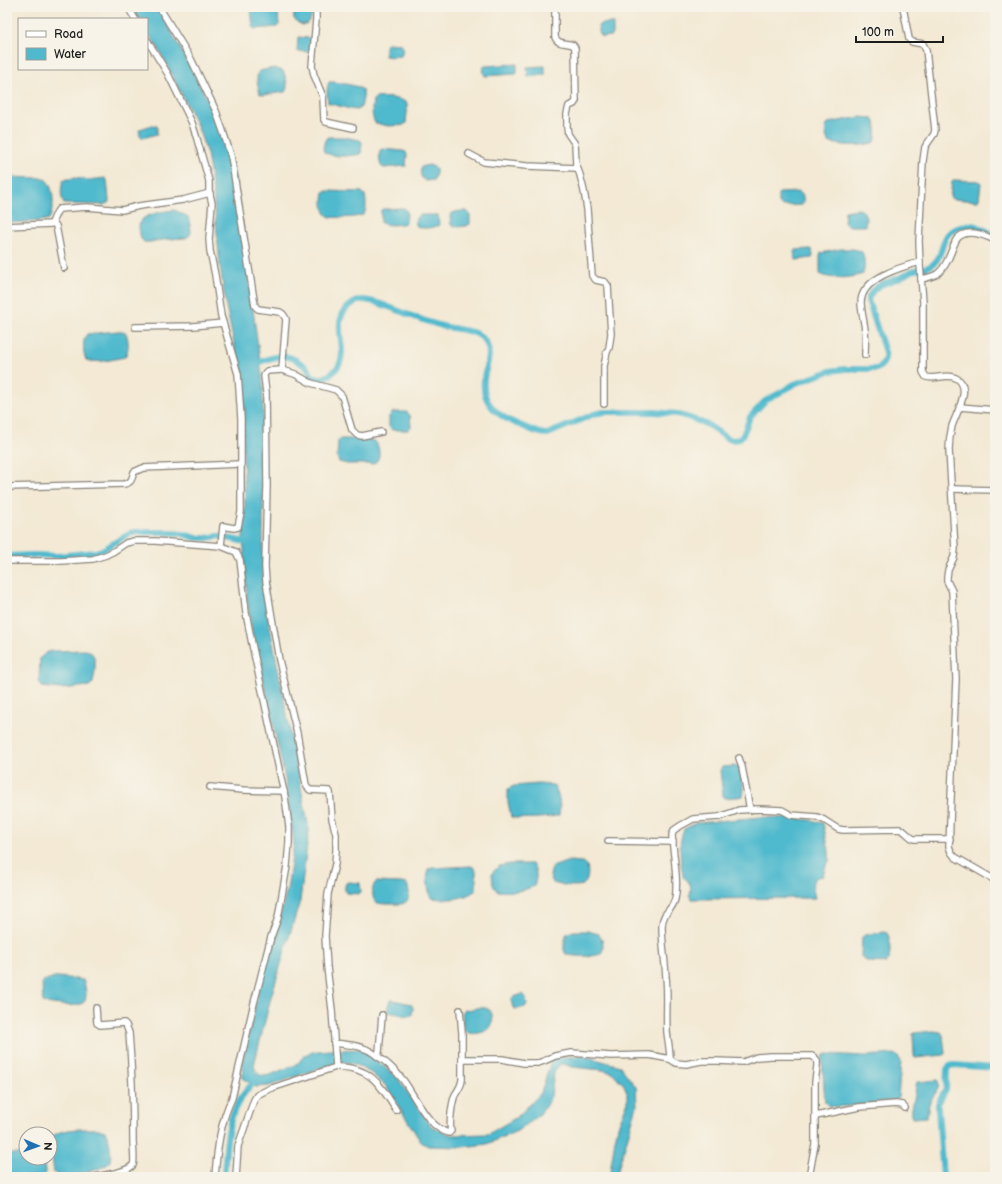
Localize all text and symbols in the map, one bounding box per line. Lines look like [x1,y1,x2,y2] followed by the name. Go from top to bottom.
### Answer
[18,18,148,70] legend
[856,18,943,44] scale bar
[862,25,894,40] text: 100 m
[54,27,83,42] text: Road
[54,47,86,62] text: Water
[18,1126,58,1166] north arrow
[41,1142,54,1151] text: N

